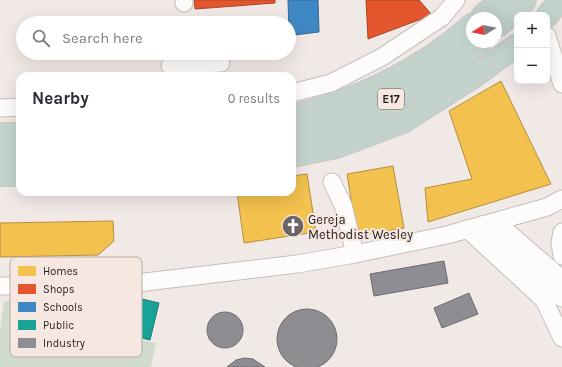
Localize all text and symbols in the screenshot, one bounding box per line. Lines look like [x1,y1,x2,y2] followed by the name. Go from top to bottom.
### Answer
[466,12,502,48] north arrow
[514,12,550,84] map controls
[514,12,550,48] button: +
[16,16,296,60] search box
[30,27,52,49] icon: search
[62,29,143,47] text: Search here
[514,48,550,84] button: −
[32,88,89,108] text: Nearby
[378,89,404,109] road number: E17
[228,91,280,106] text: 0 results
[308,212,413,242] place label: Gereja Methodist Wesley
[280,213,306,239] church icon: Gereja Methodist Wesley
[10,257,142,357] legend
[43,265,78,278] text: Homes
[43,283,75,296] text: Shops
[43,301,83,314] text: Schools
[43,319,75,332] text: Public
[43,337,85,350] text: Industry

